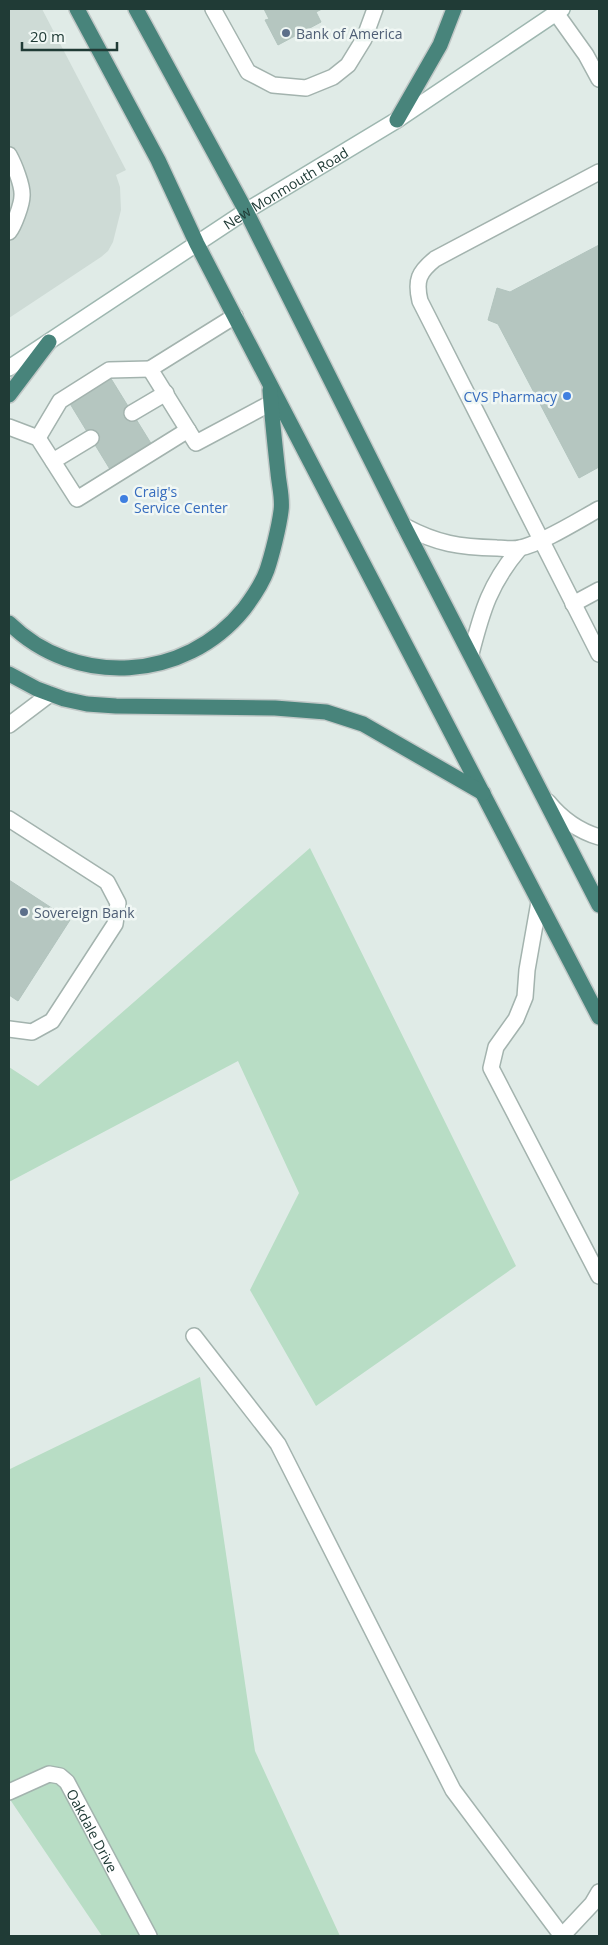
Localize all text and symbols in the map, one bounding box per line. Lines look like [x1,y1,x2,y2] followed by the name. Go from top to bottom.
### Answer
[22,20,118,52] scale bar
[296,24,403,43] place label: Bank of America
[30,26,65,46] text: 20 m
[280,27,292,39] marker: Bank of America
[219,142,351,233] street label: New Monmouth Road
[464,387,558,406] place label: CVS Pharmacy
[561,390,573,402] marker: CVS Pharmacy
[134,482,228,517] place label: Craig's Service Center
[118,493,130,505] marker: Craig's Service Center
[34,903,135,922] place label: Sovereign Bank
[18,906,30,918] marker: Sovereign Bank
[63,1785,123,1875] street label: Oakdale Drive

